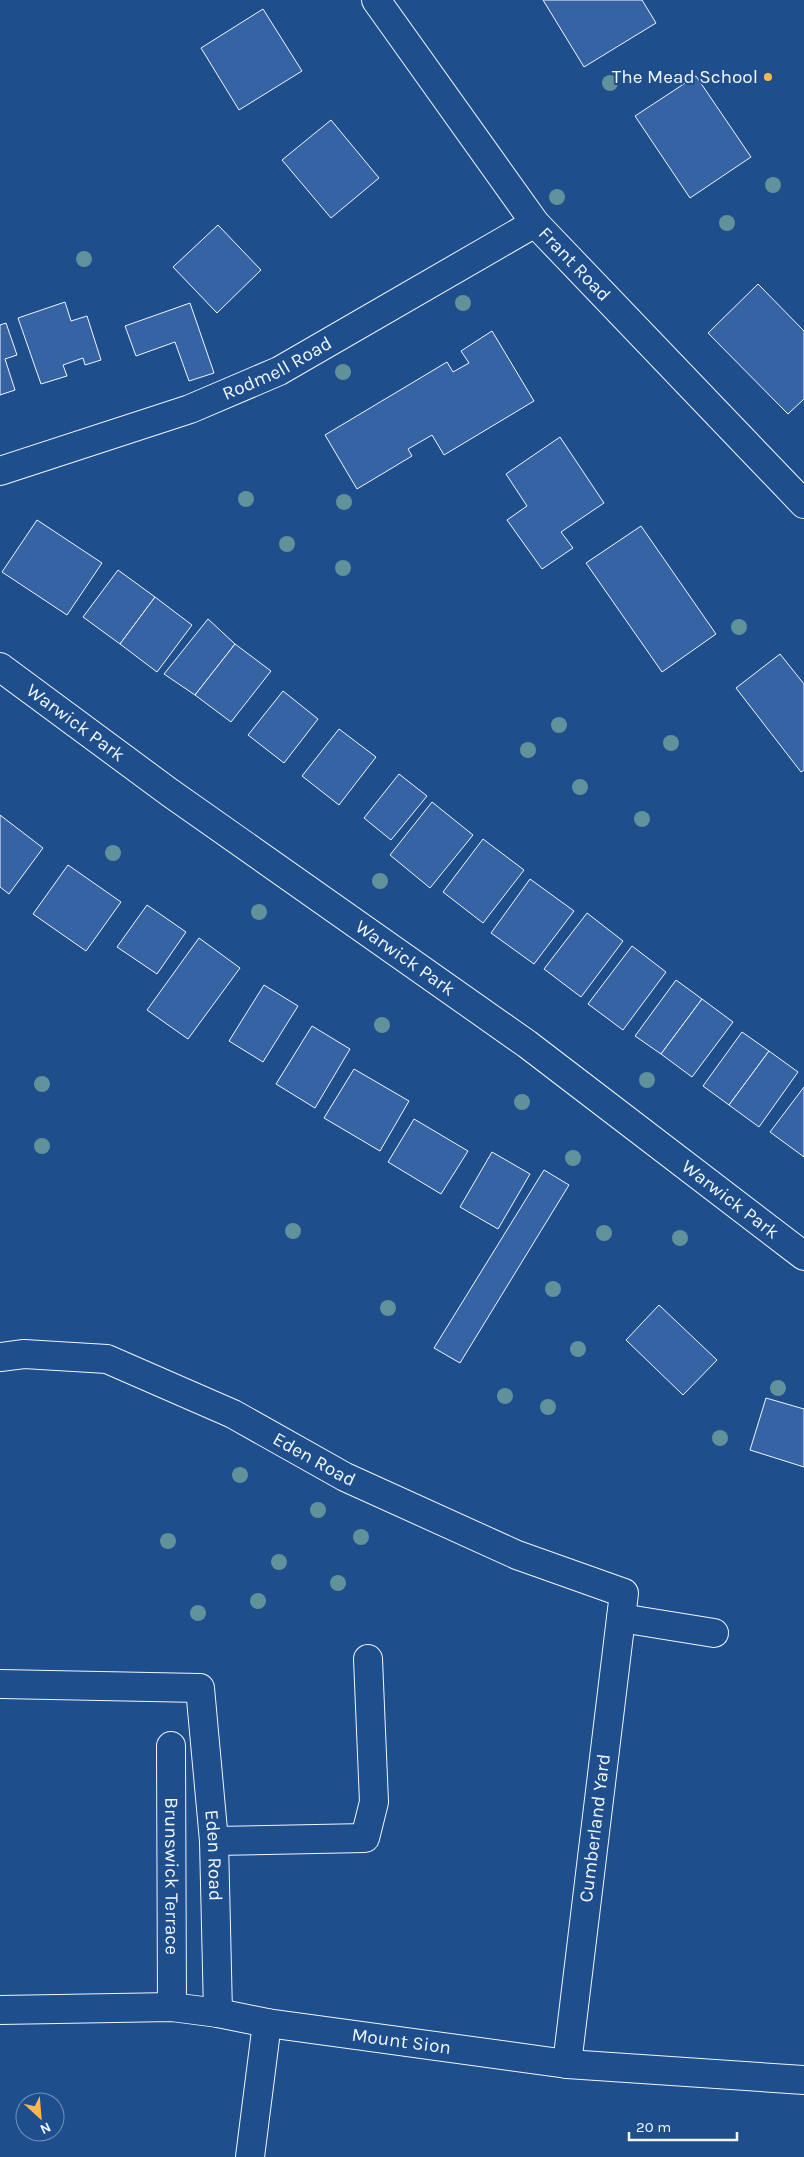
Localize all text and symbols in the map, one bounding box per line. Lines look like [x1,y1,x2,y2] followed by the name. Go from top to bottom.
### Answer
[612,66,758,88] place label: The Mead School
[762,71,774,83] marker: The Mead School
[534,223,615,306] street label: Frant Road
[219,332,336,405] street label: Rodmell Road
[22,679,129,767] street label: Warwick Park
[351,916,459,1001] street label: Warwick Park
[677,1155,784,1244] street label: Warwick Park
[269,1428,359,1491] street label: Eden Road
[575,1752,615,1904] street label: Cumberland Yard
[160,1797,183,1955] street label: Brunswick Terrace
[200,1809,226,1901] street label: Eden Road
[350,2024,452,2059] street label: Mount Sion
[15,2092,65,2142] north arrow
[629,2110,736,2142] scale bar
[37,2118,54,2138] text: N
[636,2118,671,2136] text: 20 m

